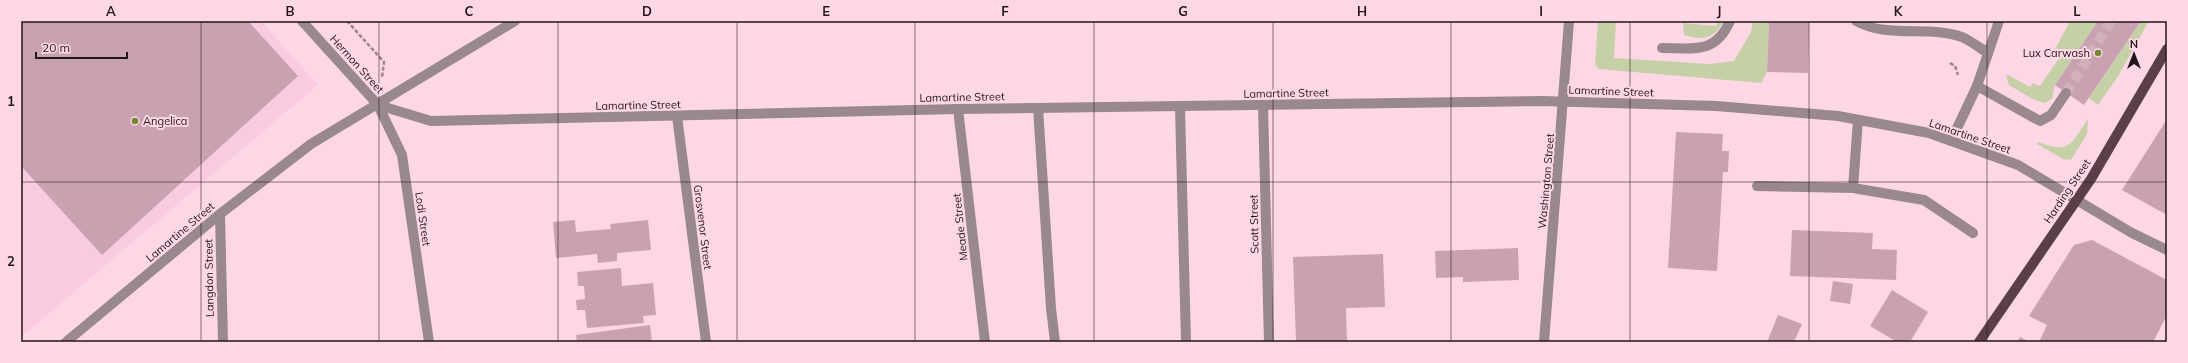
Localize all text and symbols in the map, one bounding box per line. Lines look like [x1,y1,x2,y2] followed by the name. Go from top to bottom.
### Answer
[106,3,116,19] text: A
[286,3,295,19] text: B
[465,3,474,19] text: C
[642,3,652,19] text: D
[822,3,830,19] text: E
[1001,3,1009,19] text: F
[1178,3,1188,19] text: G
[1357,3,1367,19] text: H
[1539,3,1543,19] text: I
[1717,3,1721,19] text: J
[1894,3,1904,19] text: K
[2073,3,2081,19] text: L
[327,32,387,96] street label: Hermon Street
[36,34,127,60] scale bar
[2114,34,2154,74] north arrow
[2130,37,2138,51] text: N
[42,40,70,55] text: 20 m
[2023,46,2090,60] place label: Lux Carwash
[2093,48,2103,58] marker: Lux Carwash
[1568,83,1654,99] street label: Lamartine Street
[1243,85,1329,101] street label: Lamartine Street
[919,89,1005,105] street label: Lamartine Street
[7,93,15,109] text: 1
[595,97,681,113] street label: Lamartine Street
[143,114,187,128] place label: Angelica
[1927,115,2013,157] street label: Lamartine Street
[130,116,140,126] marker: Angelica
[1535,133,1557,229] street label: Washington Street
[2040,156,2094,226] street label: Harding Street
[691,184,715,270] street label: Grosvenor Street
[412,191,434,247] street label: Lodi Street
[949,192,971,261] street label: Meade Street
[1246,194,1262,254] street label: Scott Street
[143,199,217,265] street label: Lamartine Street
[201,239,217,317] street label: Langdon Street
[7,253,15,269] text: 2

